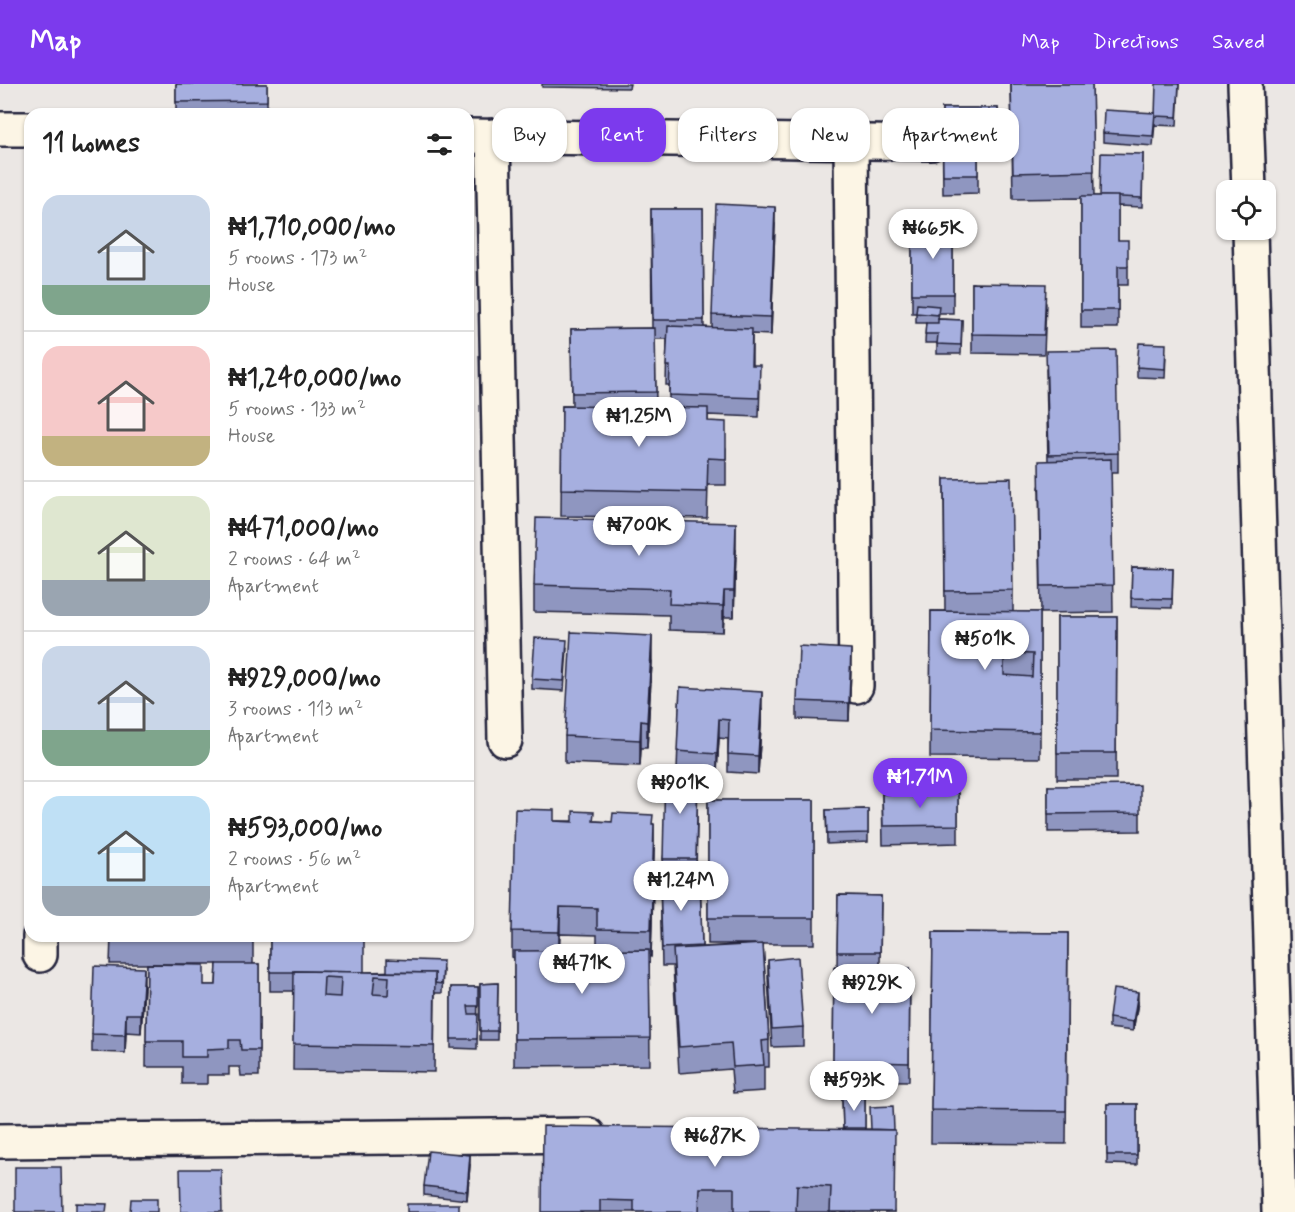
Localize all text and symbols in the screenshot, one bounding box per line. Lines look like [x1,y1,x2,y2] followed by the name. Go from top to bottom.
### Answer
[30,24,81,61] text: Map
[1021,28,1060,56] text: Map
[1093,28,1179,56] text: Directions
[1212,28,1265,56] text: Saved
[492,108,567,162] chip: Buy
[579,108,666,162] chip: Rent
[678,108,778,162] chip: Filters
[790,108,870,162] chip: New
[882,108,1019,162] chip: Apartment
[42,127,140,161] text: 11 homes
[423,128,456,161] icon: filters
[1216,180,1276,240] map controls
[1216,180,1276,240] button: locate
[891,209,975,260] pin: ₦665K
[228,211,396,245] text: ₦1,710,000/mo
[903,215,963,242] text: ₦665K
[90,219,162,291] icon: home
[228,245,367,272] text: 5 rooms · 173 m²
[228,272,275,299] text: House
[228,362,401,396] text: ₦1,240,000/mo
[90,370,162,442] icon: home
[228,396,366,423] text: 5 rooms · 133 m²
[590,397,688,448] pin: ₦1.25M
[606,403,672,430] text: ₦1.25M
[228,423,275,450] text: House
[597,506,681,557] pin: ₦700K
[228,512,379,546] text: ₦471,000/mo
[607,512,671,539] text: ₦700K
[90,520,162,592] icon: home
[228,546,361,573] text: 2 rooms · 64 m²
[228,573,319,600] text: Apartment
[943,620,1027,671] pin: ₦501K
[955,626,1015,653] text: ₦501K
[228,662,381,696] text: ₦929,000/mo
[90,670,162,742] icon: home
[228,696,363,723] text: 3 rooms · 113 m²
[228,723,319,750] text: Apartment
[871,758,969,809] pin: ₦1.71M
[638,764,722,815] pin: ₦901K
[887,764,953,791] text: ₦1.71M
[651,770,709,797] text: ₦901K
[228,812,382,846] text: ₦593,000/mo
[90,820,162,892] icon: home
[228,846,361,873] text: 2 rooms · 56 m²
[632,861,730,912] pin: ₦1.24M
[647,867,715,894] text: ₦1.24M
[228,873,319,900] text: Apartment
[540,944,624,995] pin: ₦471K
[553,950,611,977] text: ₦471K
[830,964,914,1015] pin: ₦929K
[842,970,902,997] text: ₦929K
[812,1061,896,1112] pin: ₦593K
[824,1067,884,1094] text: ₦593K
[673,1117,757,1168] pin: ₦687K
[685,1123,745,1150] text: ₦687K

